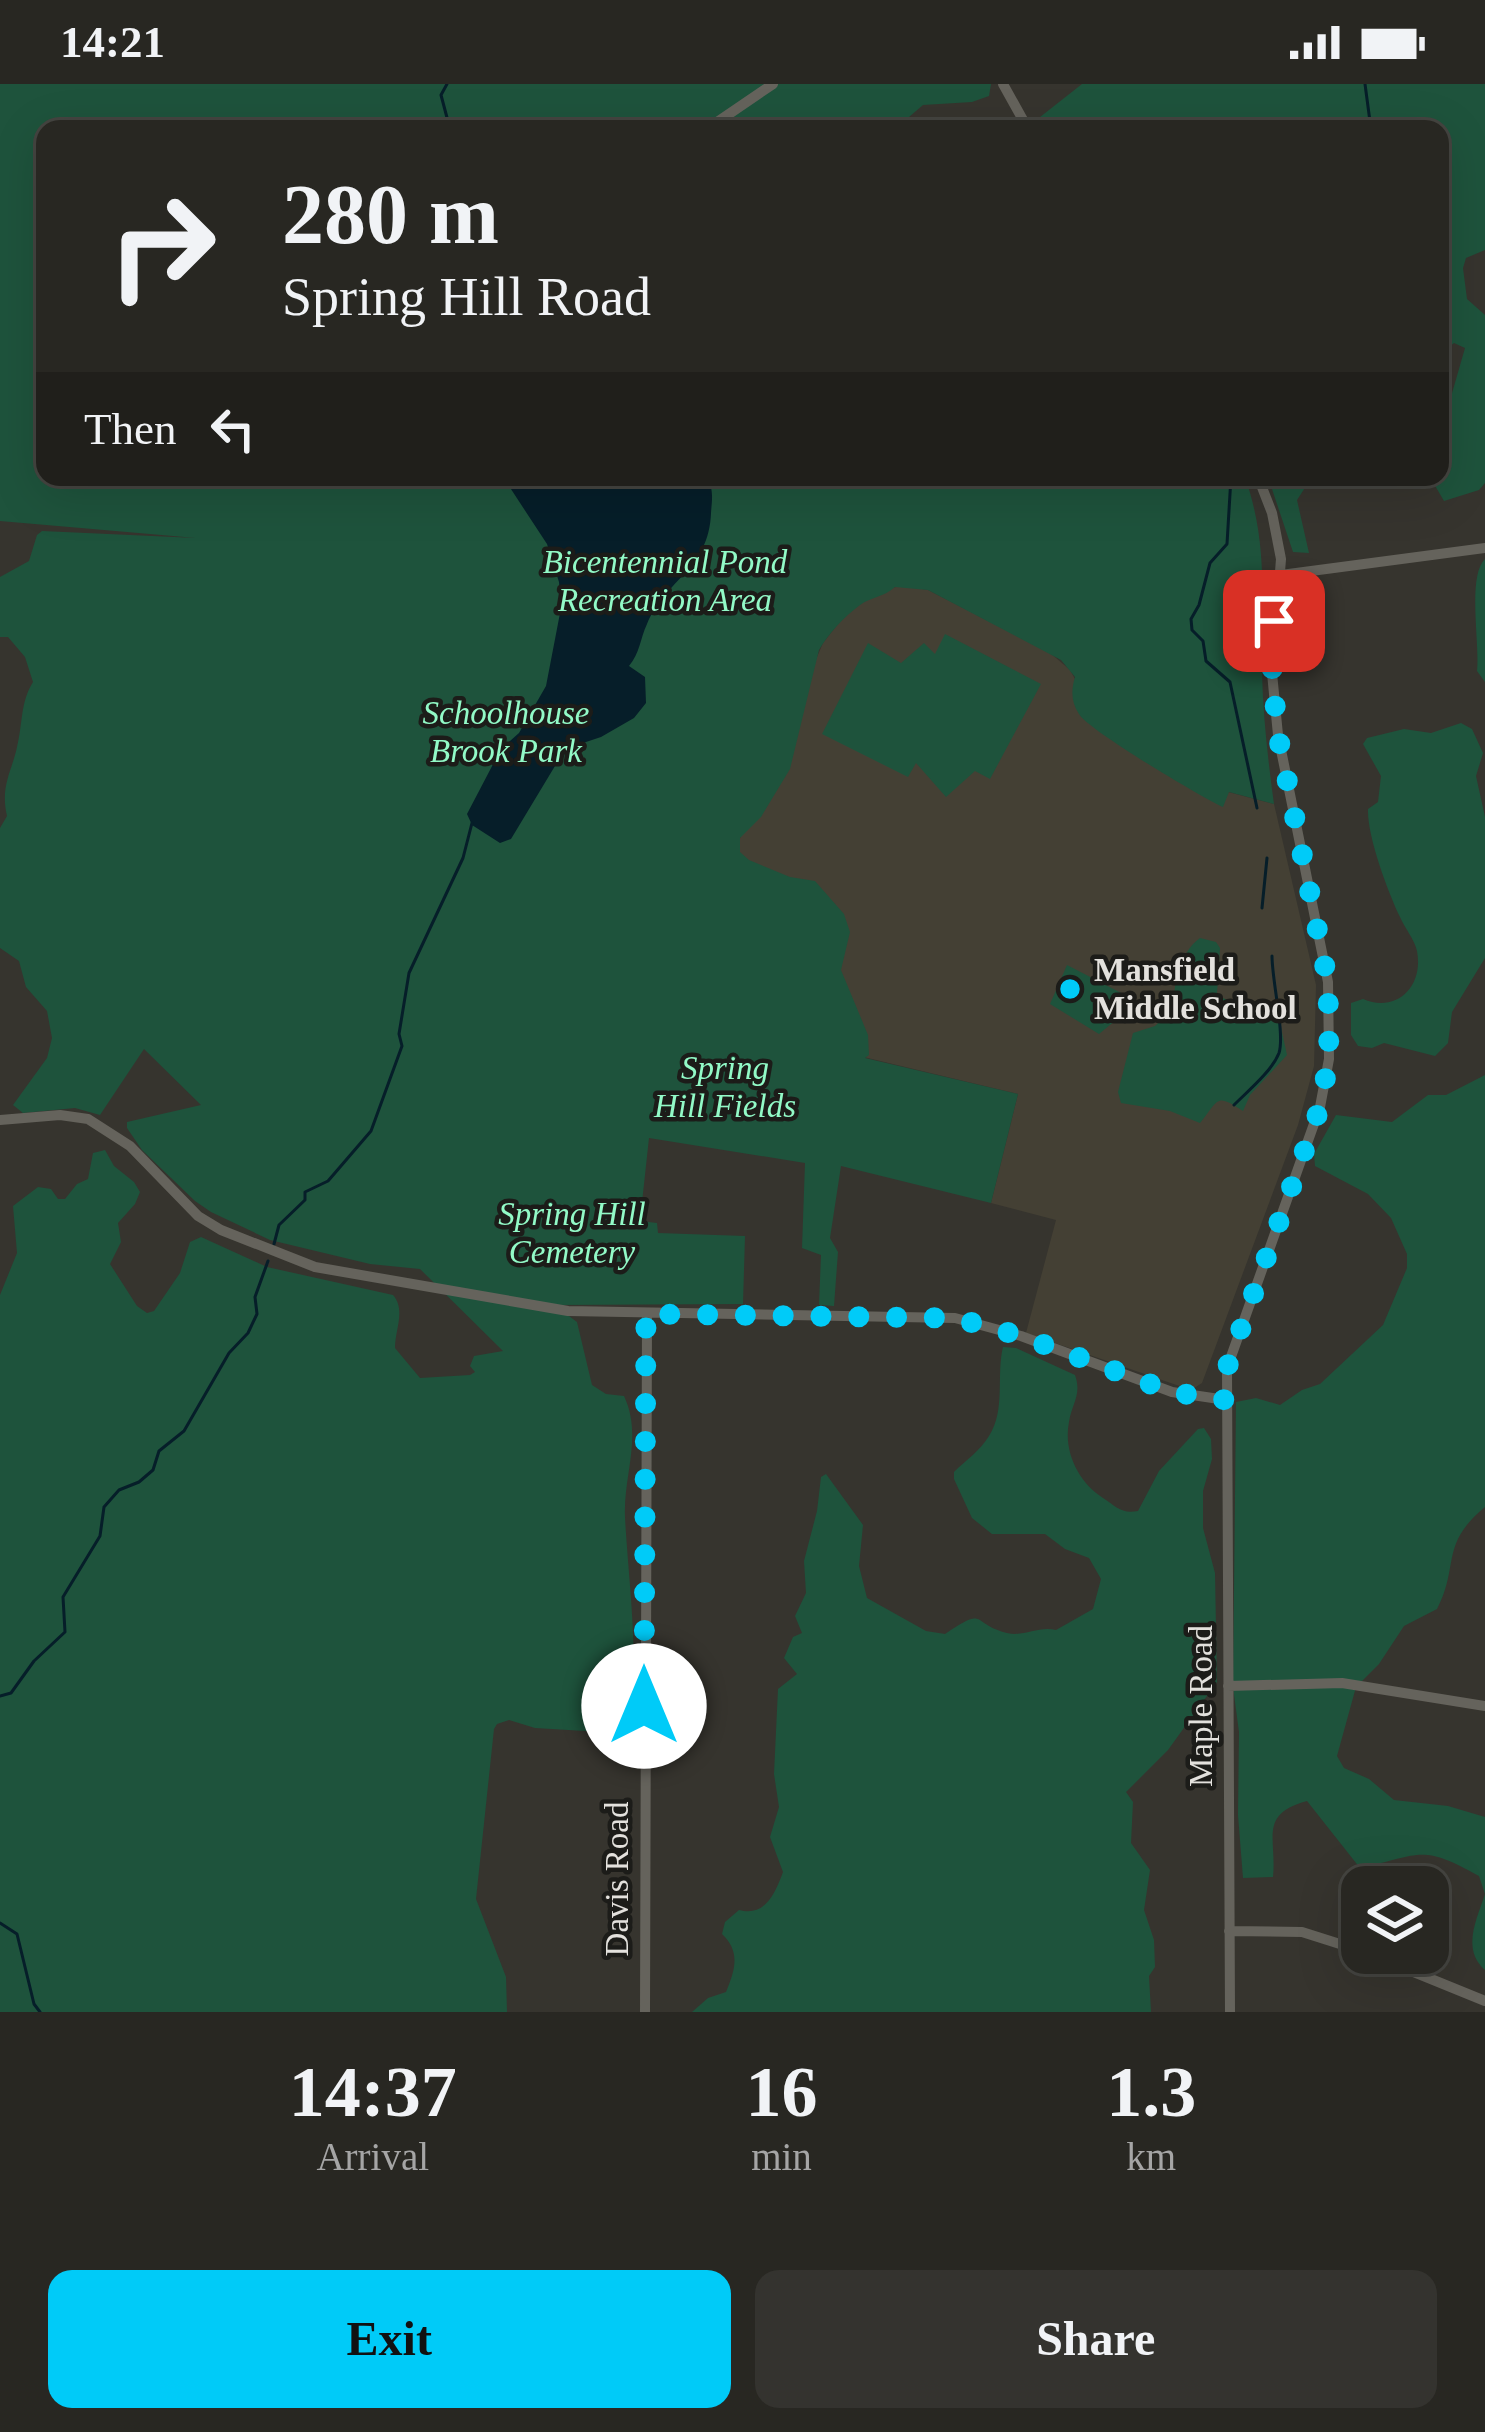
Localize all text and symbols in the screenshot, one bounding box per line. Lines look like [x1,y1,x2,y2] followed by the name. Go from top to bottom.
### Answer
[60,17,165,67] text: 14:21
[84,168,240,324] icon: right
[282,168,499,261] text: 280 m
[282,267,651,327] text: Spring Hill Road
[200,396,266,462] icon: left
[84,404,176,454] text: Then
[543,544,788,618] park label: Bicentennial Pond Recreation Area
[1223,570,1325,672] pin
[1241,588,1307,654] icon: arrive
[423,695,589,769] park label: Schoolhouse Brook Park
[1094,952,1297,1026] place label: Mansfield Middle School
[1057,976,1083,1002] marker: Mansfield Middle School
[653,1050,796,1124] park label: Spring Hill Fields
[498,1196,646,1270] park label: Spring Hill Cemetery
[1183,1624,1219,1787] street label: Maple Road
[581,1643,707,1769] position arrow
[599,1801,635,1956] street label: Davis Road
[1341,1866,1449,1974] map controls
[1341,1866,1449,1974] button: layers
[289,2052,457,2132] text: 14:37
[745,2052,817,2132] text: 16
[1106,2052,1196,2132] text: 1.3
[316,2135,429,2178] text: Arrival
[751,2135,812,2178] text: min
[1126,2135,1176,2178] text: km
[48,2270,731,2408] button: Exit
[755,2270,1437,2408] button: Share

